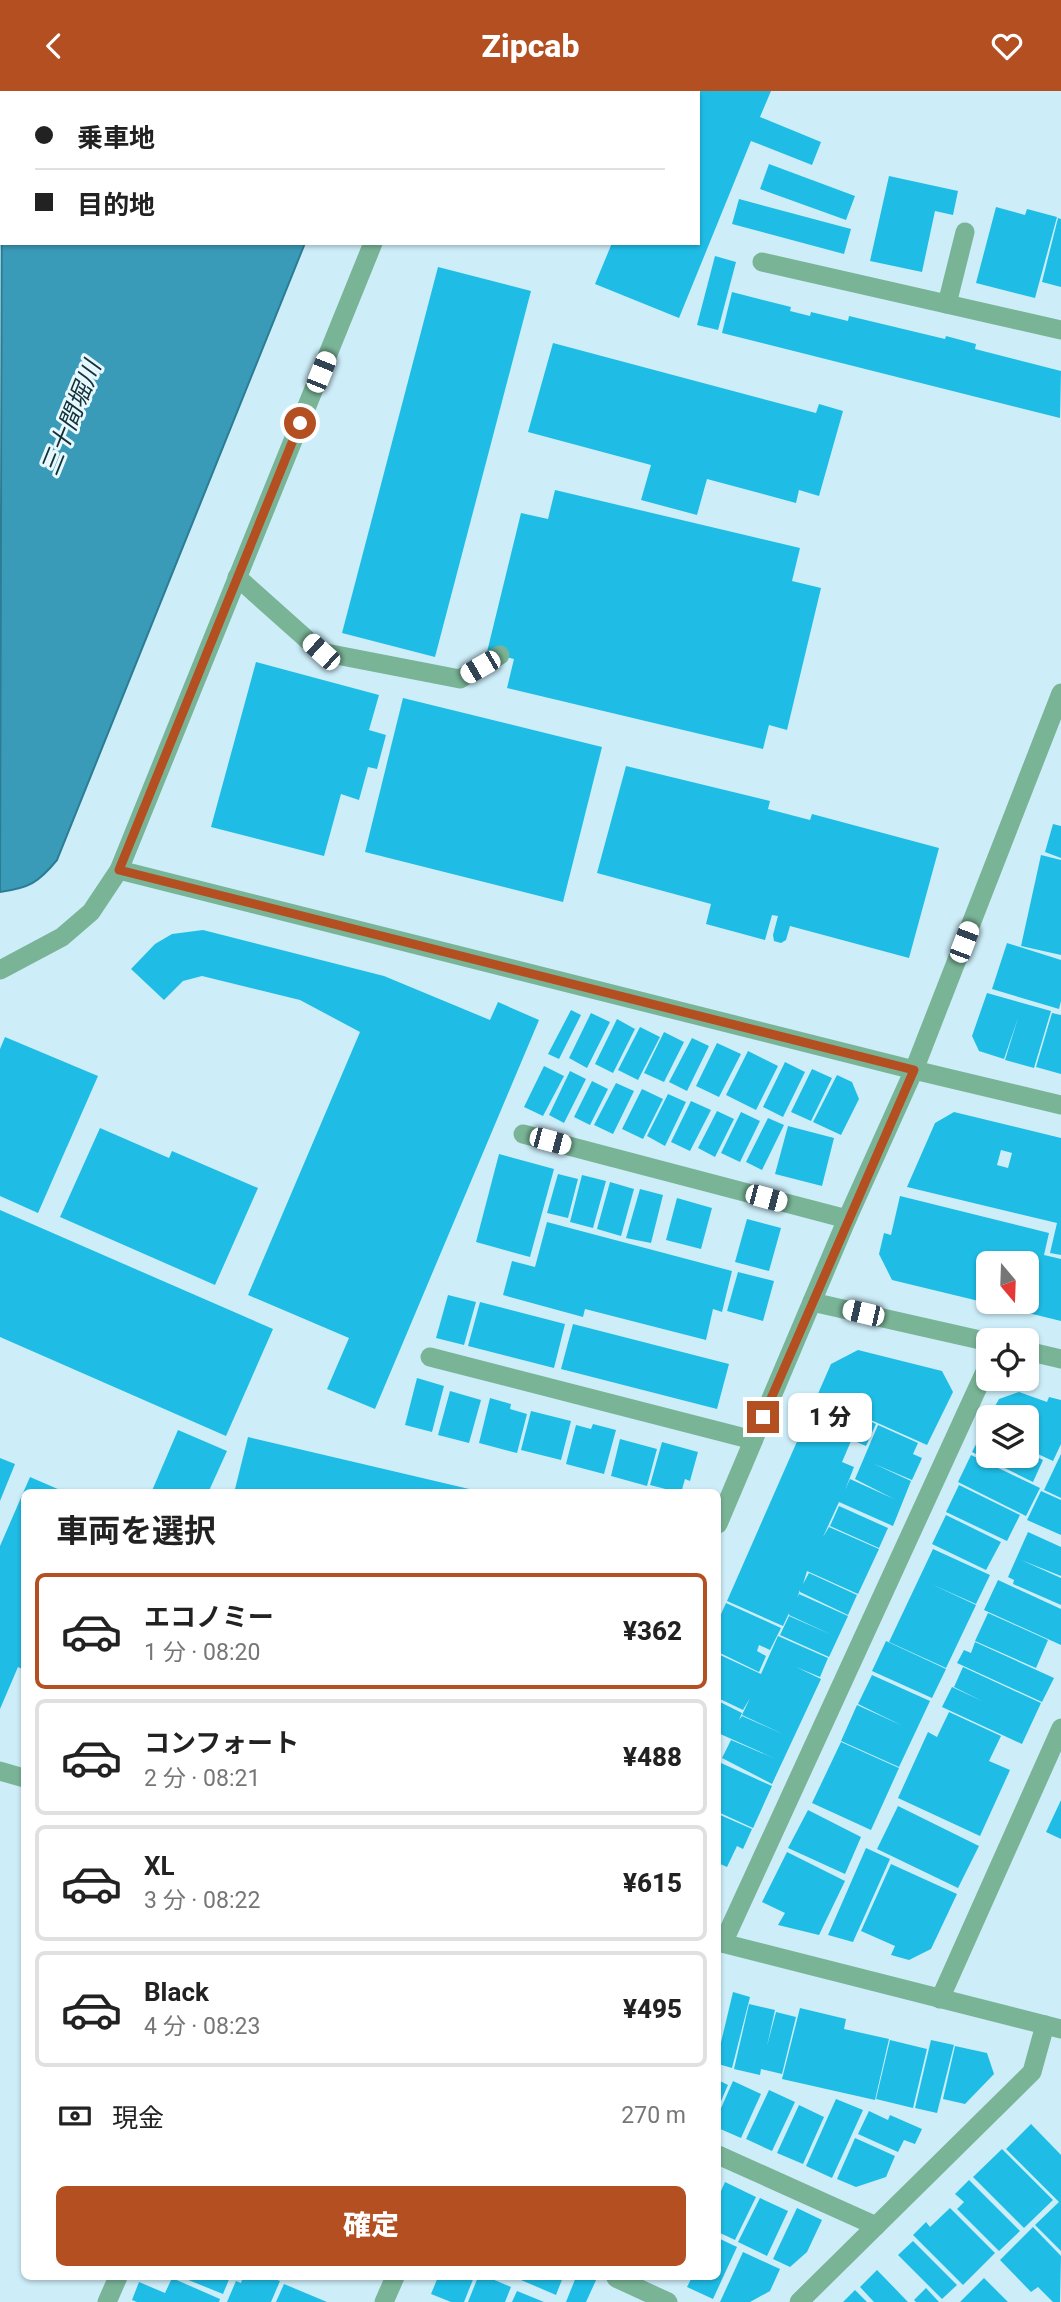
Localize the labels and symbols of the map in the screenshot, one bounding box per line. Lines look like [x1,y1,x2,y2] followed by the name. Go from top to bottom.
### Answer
[304,349,339,395] car
[36,354,108,479] water label: 三十間堀川
[284,407,316,439] route start
[299,630,344,674] car
[457,647,504,687] car
[947,919,982,965] car
[527,1125,574,1157] car
[743,1182,790,1214] car
[976,1251,1040,1314] north arrow
[841,1298,886,1328] car
[788,1393,872,1441] callout: 1 分
[747,1401,779,1433] route end

